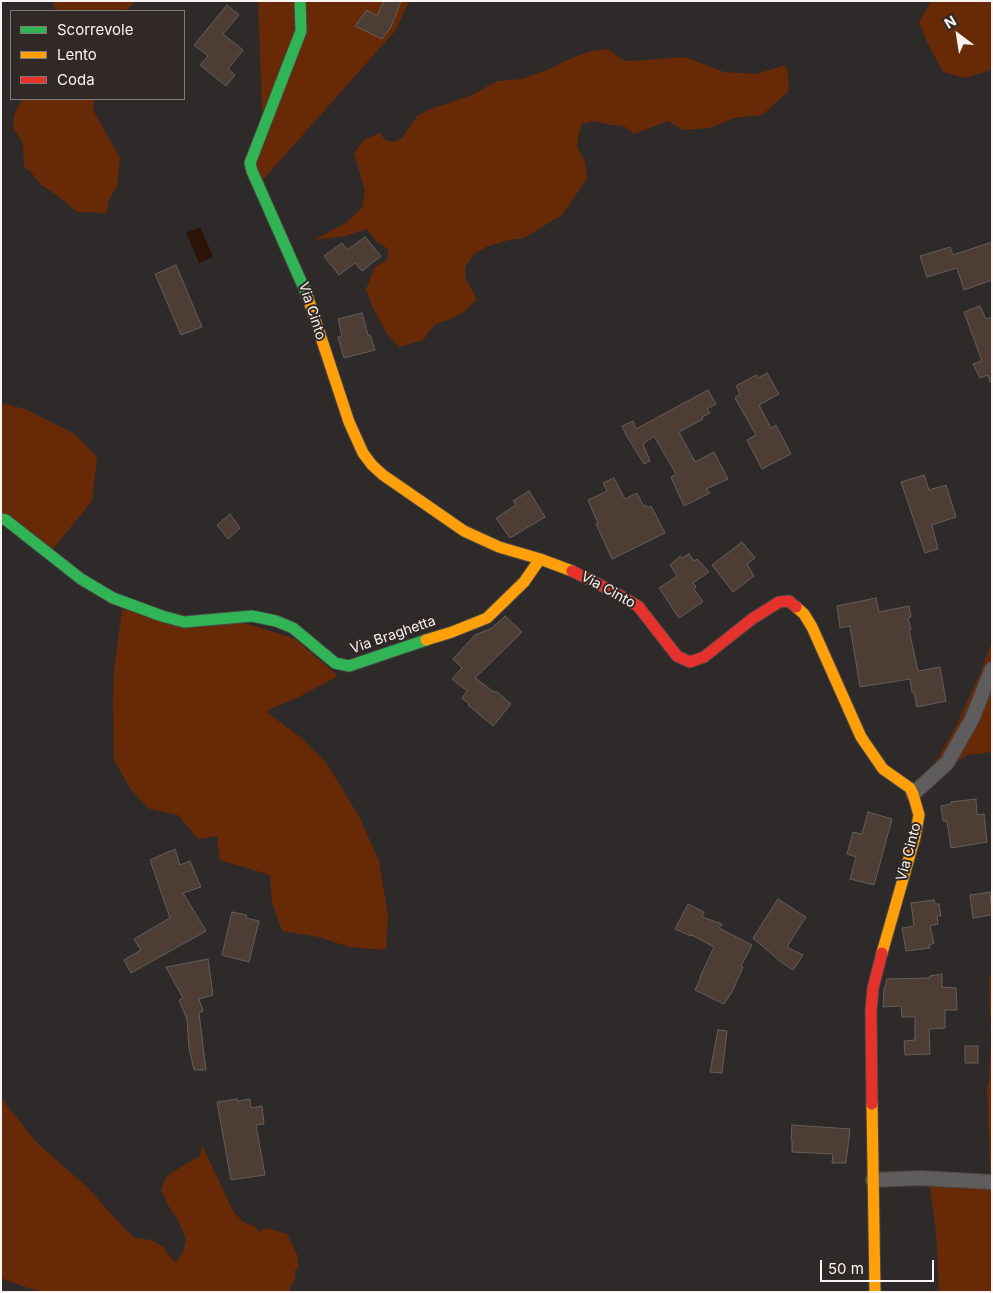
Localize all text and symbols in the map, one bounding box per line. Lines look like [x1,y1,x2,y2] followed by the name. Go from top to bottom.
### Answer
[10,10,185,100] legend
[933,10,983,60] north arrow
[941,12,959,32] text: N
[57,20,133,39] text: Scorrevole
[57,45,97,64] text: Lento
[57,70,95,89] text: Coda
[295,280,329,342] street label: Via Cinto
[578,568,638,612] street label: Via Cinto
[348,613,438,657] street label: Via Braghetta
[893,821,925,883] street label: Via Cinto
[823,1250,937,1282] scale bar
[828,1259,864,1278] text: 50 m

